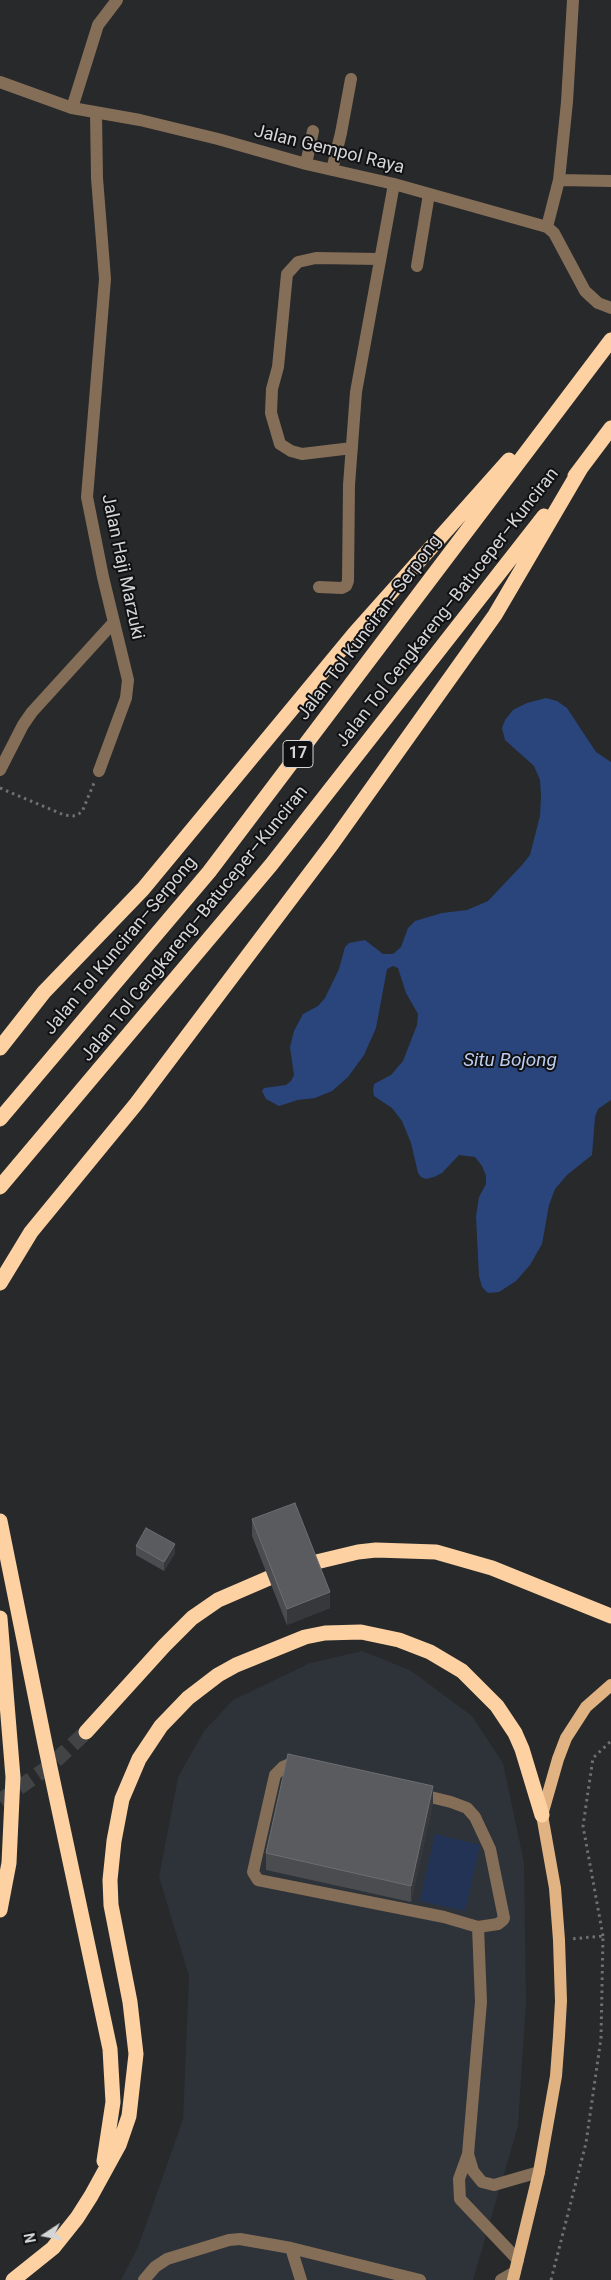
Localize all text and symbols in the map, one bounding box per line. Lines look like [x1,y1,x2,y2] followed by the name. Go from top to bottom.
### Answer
[252,121,406,179] street label: Jalan Gempol Raya
[332,464,564,752] street label: Jalan Tol Cengkareng–Batuceper–Kunciran
[96,492,148,642] street label: Jalan Haji Marzuki
[293,531,447,725] street label: Jalan Tol Kunciran–Serpong
[283,741,313,768] road number: 17
[77,782,313,1066] street label: Jalan Tol Cengkareng–Batuceper–Kunciran
[40,852,202,1040] street label: Jalan Tol Kunciran–Serpong
[463,1050,557,1072] water label: Situ Bojong
[20,2210,70,2260] north arrow
[21,2231,39,2244] text: N

